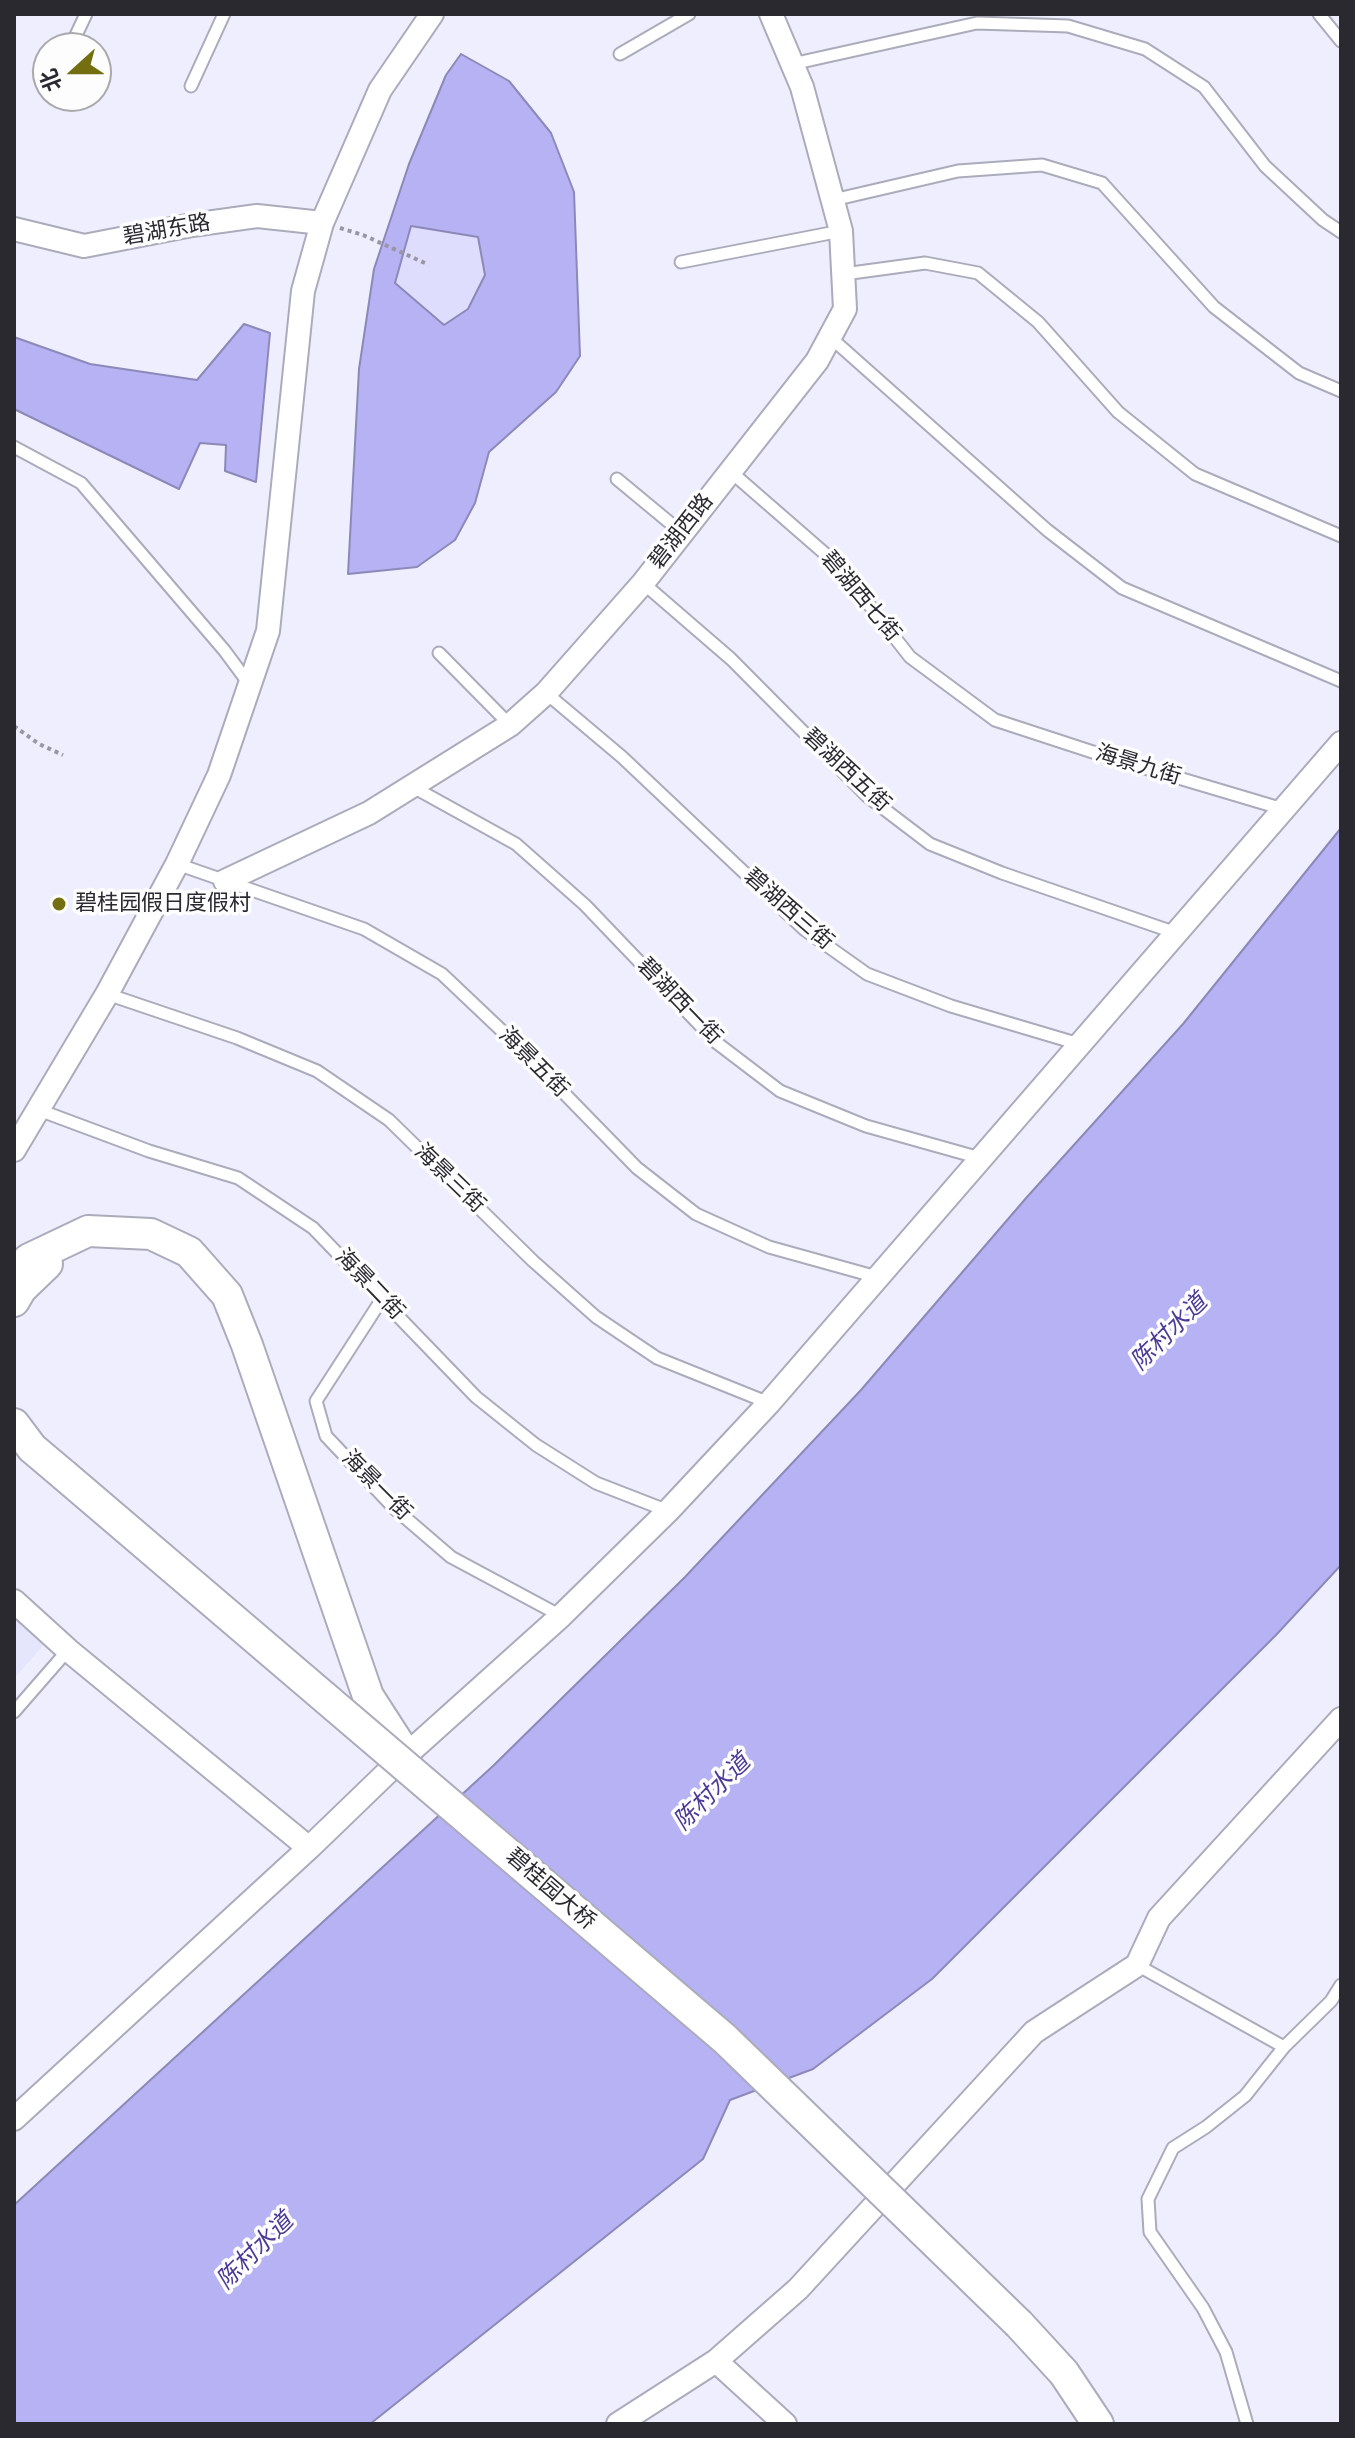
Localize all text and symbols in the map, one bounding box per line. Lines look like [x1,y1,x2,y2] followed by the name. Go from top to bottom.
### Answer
[32,32,112,112] north arrow
[35,65,67,95] text: 北
[121,210,213,252] street label: 碧湖东路
[645,489,719,575] street label: 碧湖西路
[815,546,905,648] street label: 碧湖西七街
[797,724,895,818] street label: 碧湖西五街
[1092,741,1184,791] street label: 海景九街
[738,864,838,956] street label: 碧湖西三街
[75,891,251,917] place label: 碧桂园假日度假村
[50,895,68,913] marker: 碧桂园假日度假村
[631,953,727,1051] street label: 碧湖西一街
[493,1023,573,1103] street label: 海景五街
[408,1139,490,1219] street label: 海景三街
[329,1244,409,1326] street label: 海景二街
[1126,1289,1214,1377] water label: 陈村水道
[336,1446,416,1526] street label: 海景一街
[669,1749,757,1837] water label: 陈村水道
[500,1844,600,1936] street label: 碧桂园大桥
[212,2208,300,2296] water label: 陈村水道

